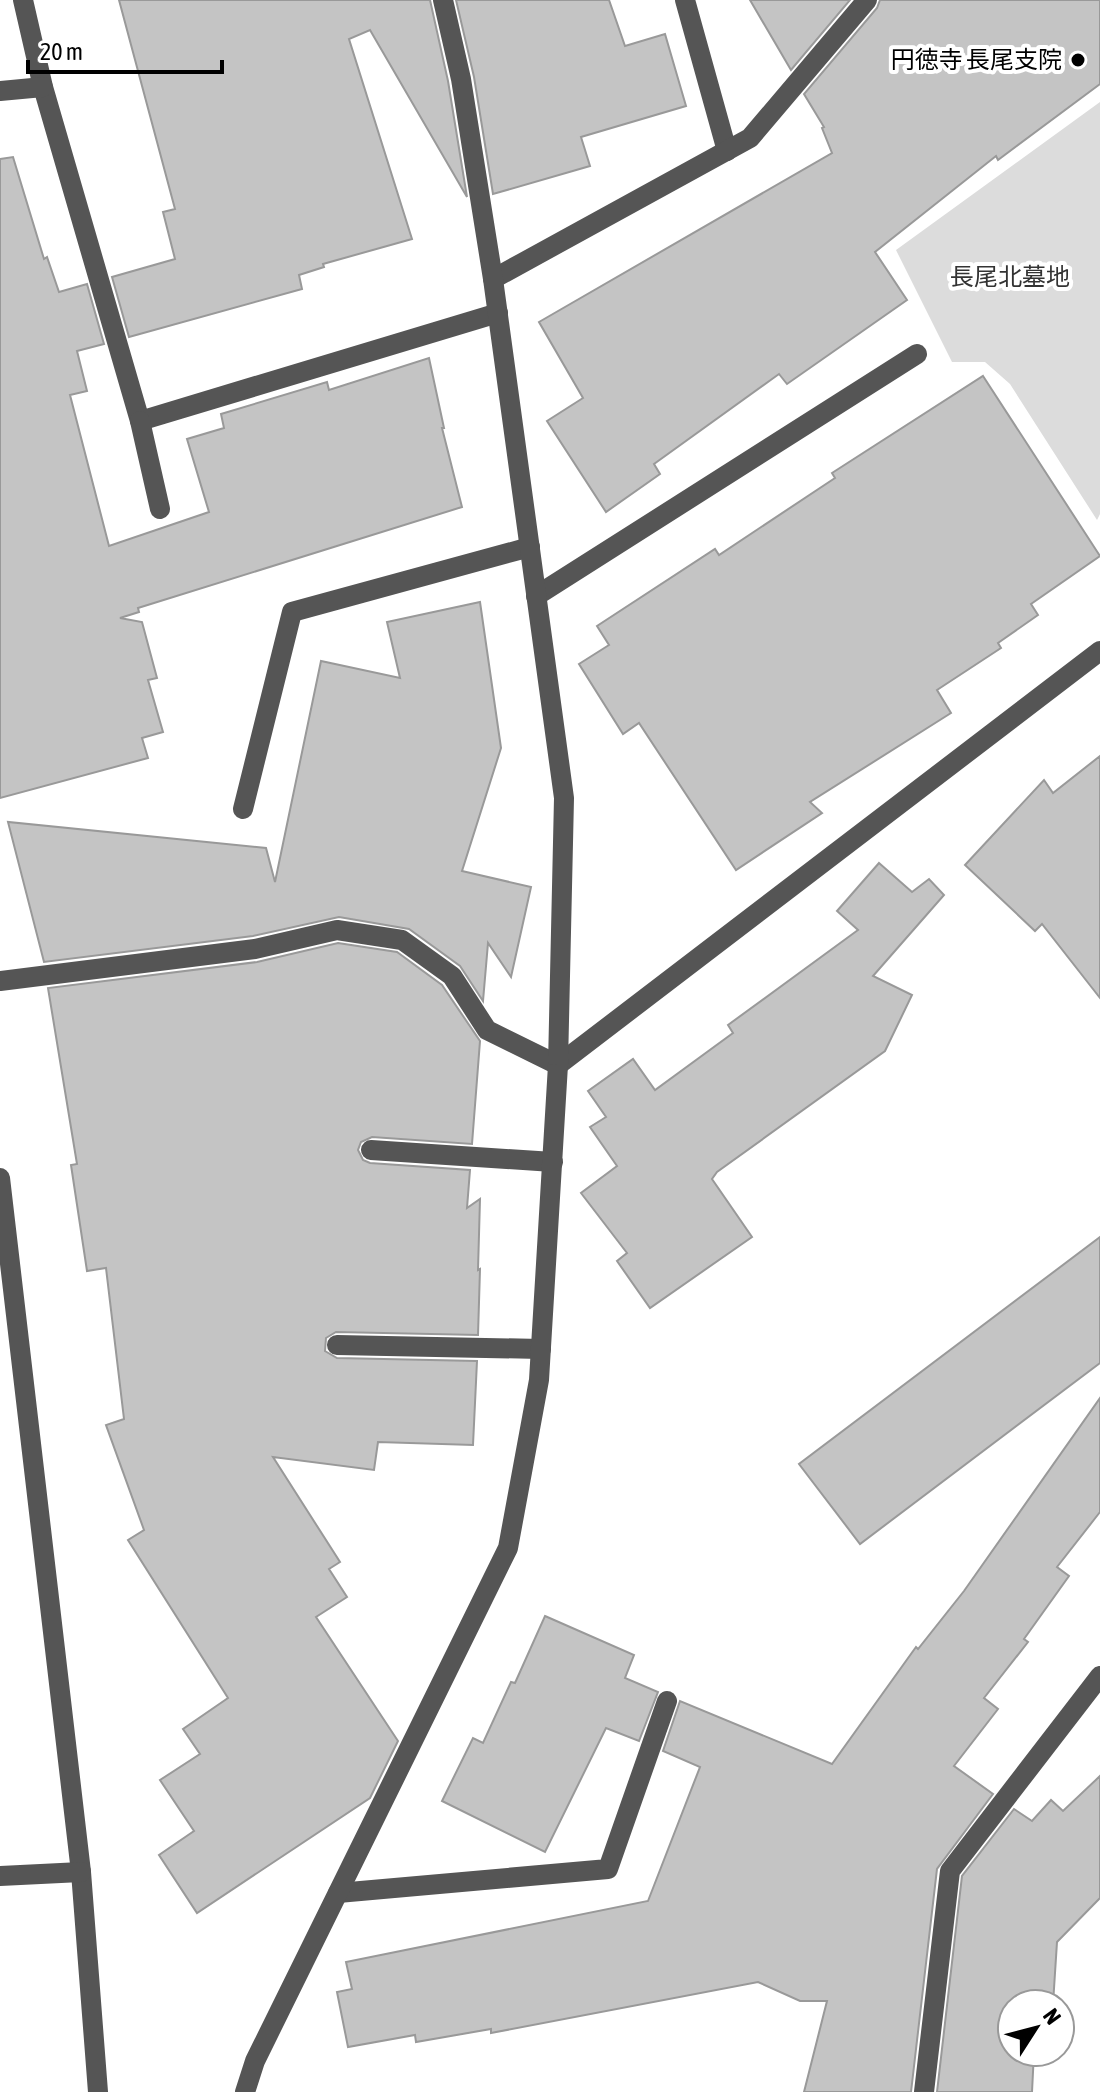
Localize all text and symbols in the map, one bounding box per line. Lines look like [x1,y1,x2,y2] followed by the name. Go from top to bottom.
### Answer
[28,24,222,74] scale bar
[40,38,83,65] text: 20 m
[891,46,1062,73] place label: 円徳寺 長尾支院
[1069,51,1087,69] marker: 円徳寺 長尾支院
[950,263,1070,290] park label: 長尾北墓地
[996,1988,1076,2068] north arrow
[1038,2003,1067,2029] text: N

